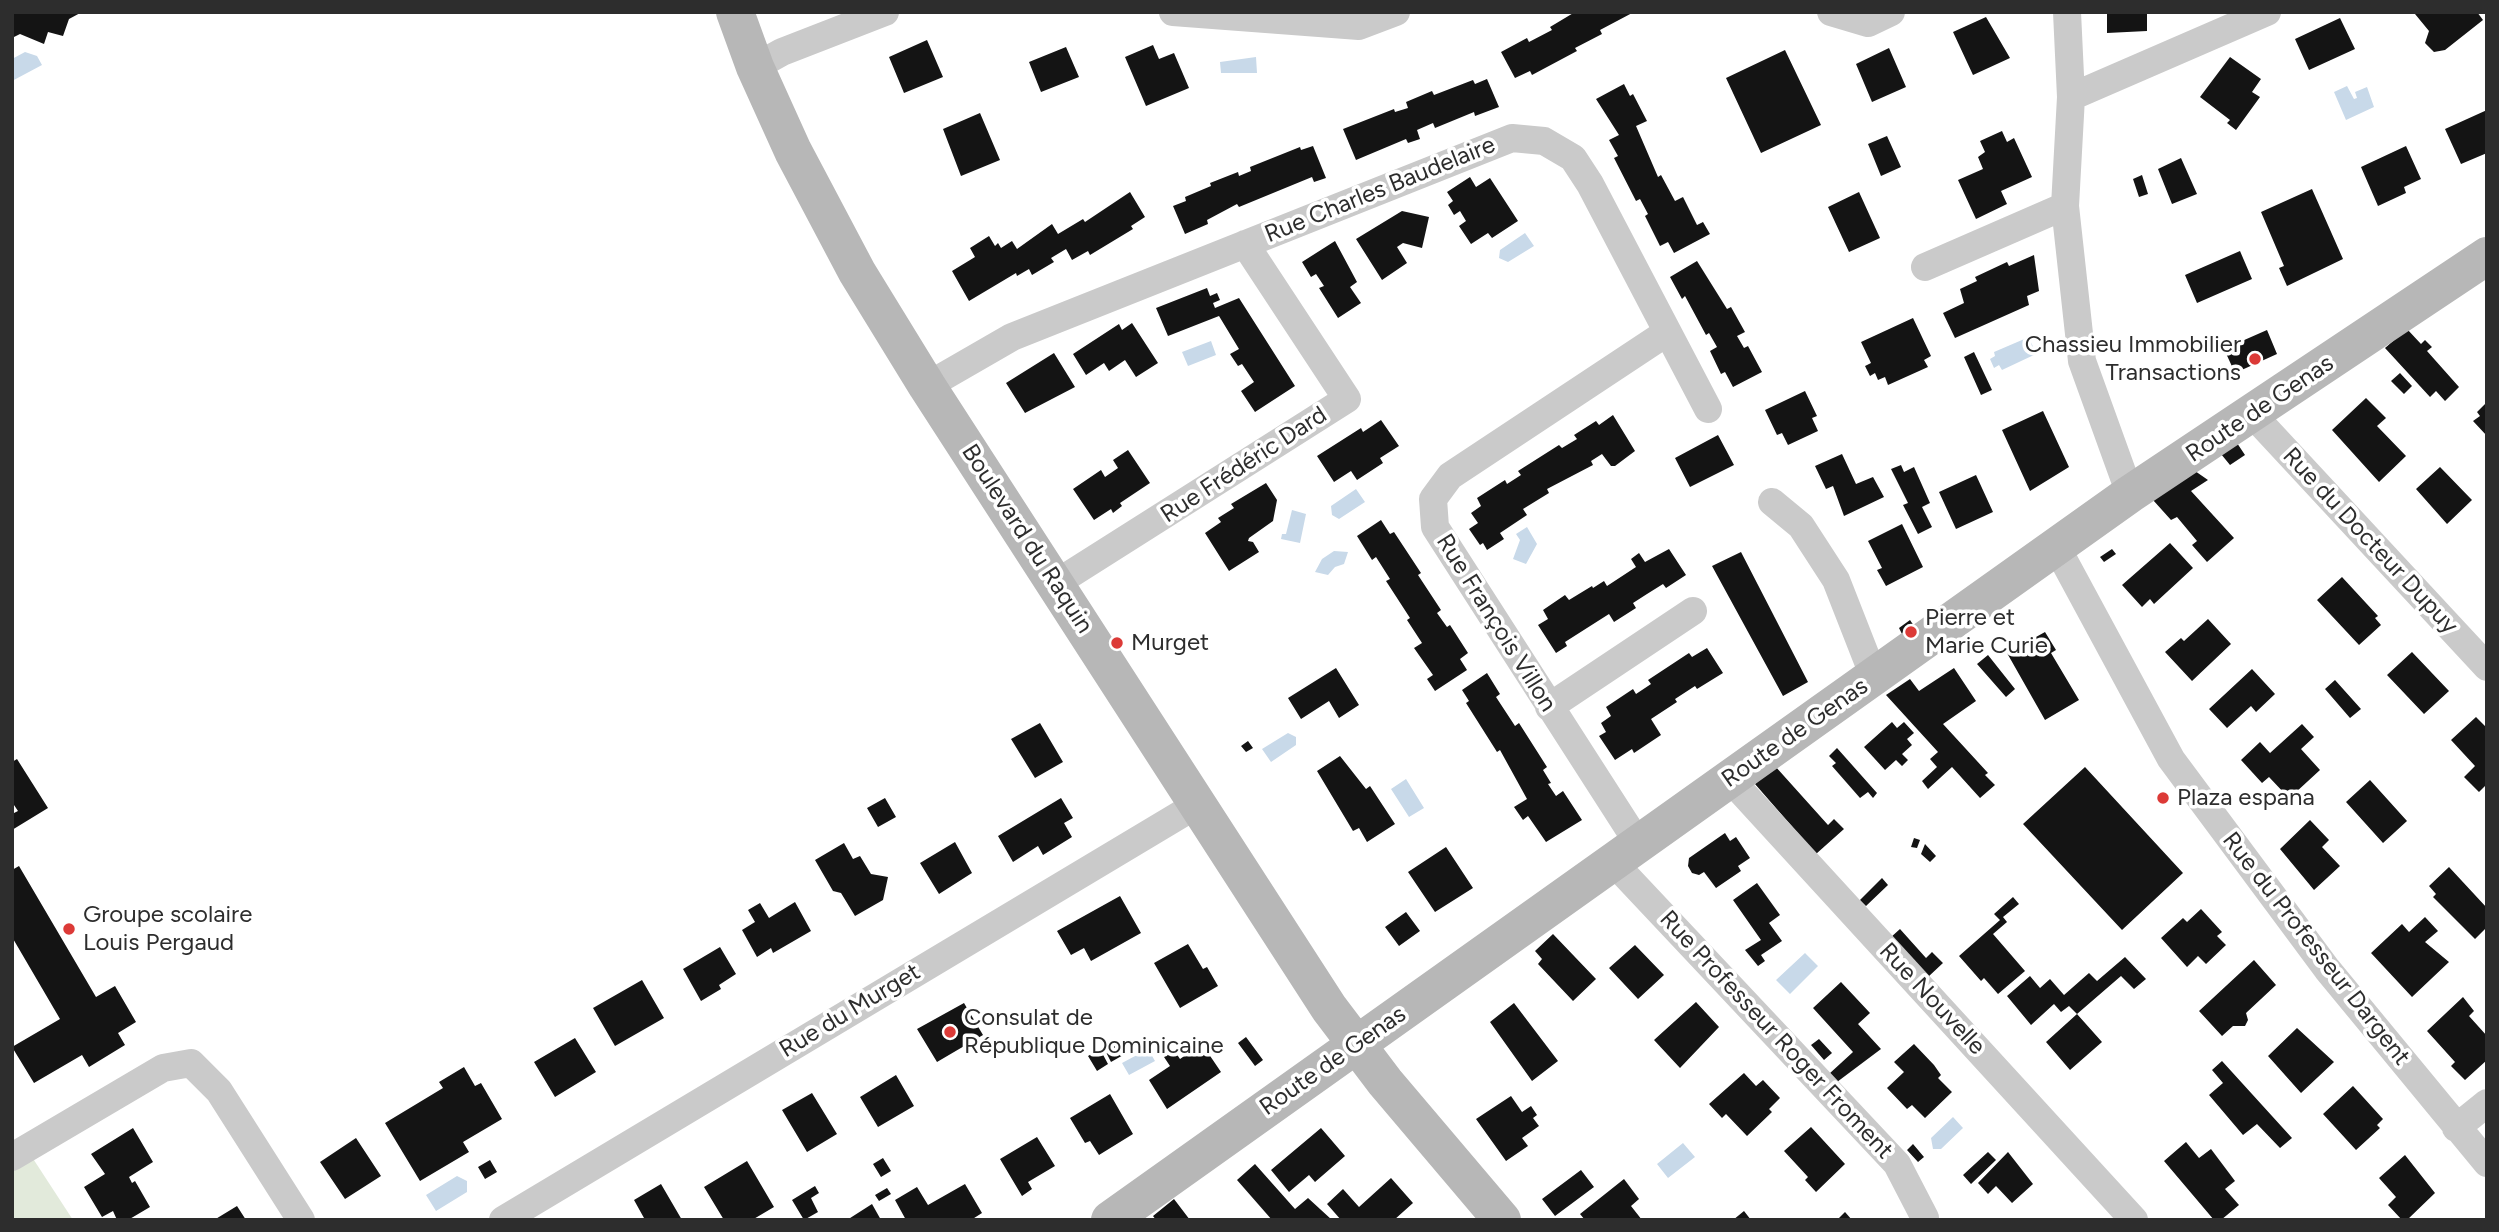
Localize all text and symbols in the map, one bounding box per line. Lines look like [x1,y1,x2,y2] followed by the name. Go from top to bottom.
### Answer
[1261,131,1499,249] street label: Rue Charles Baudelaire
[2025,331,2241,387] place label: Chassieu Immobilier Transactions
[2181,349,2339,469] street label: Route de Genas
[2247,351,2263,367] marker: Chassieu Immobilier Transactions
[1156,401,1332,529] street label: Rue Frédéric Dard
[955,439,1099,639] street label: Boulevard du Raquin
[2276,442,2464,640] street label: Rue du Docteur Dupuy
[1430,529,1562,717] street label: Rue François Villon
[1925,604,2048,660] place label: Pierre et Marie Curie
[1903,624,1919,640] marker: Pierre et Marie Curie
[1131,629,1209,657] place label: Murget
[1109,635,1125,651] marker: Murget
[1716,672,1874,794] street label: Route de Genas
[2177,784,2315,812] place label: Plaza espana
[2155,790,2171,806] marker: Plaza espana
[2216,827,2416,1071] street label: Rue du Professeur Dargent
[83,901,252,957] place label: Groupe scolaire Louis Pergaud
[1653,905,1899,1165] street label: Rue Professeur Roger Froment
[61,921,77,937] marker: Groupe scolaire Louis Pergaud
[1873,937,1991,1061] street label: Rue Nouvelle
[774,958,926,1064] street label: Rue du Murget
[1254,1000,1412,1122] street label: Route de Genas
[964,1004,1224,1060] place label: Consulat de République Dominicaine
[942,1024,958,1040] marker: Consulat de République Dominicaine

